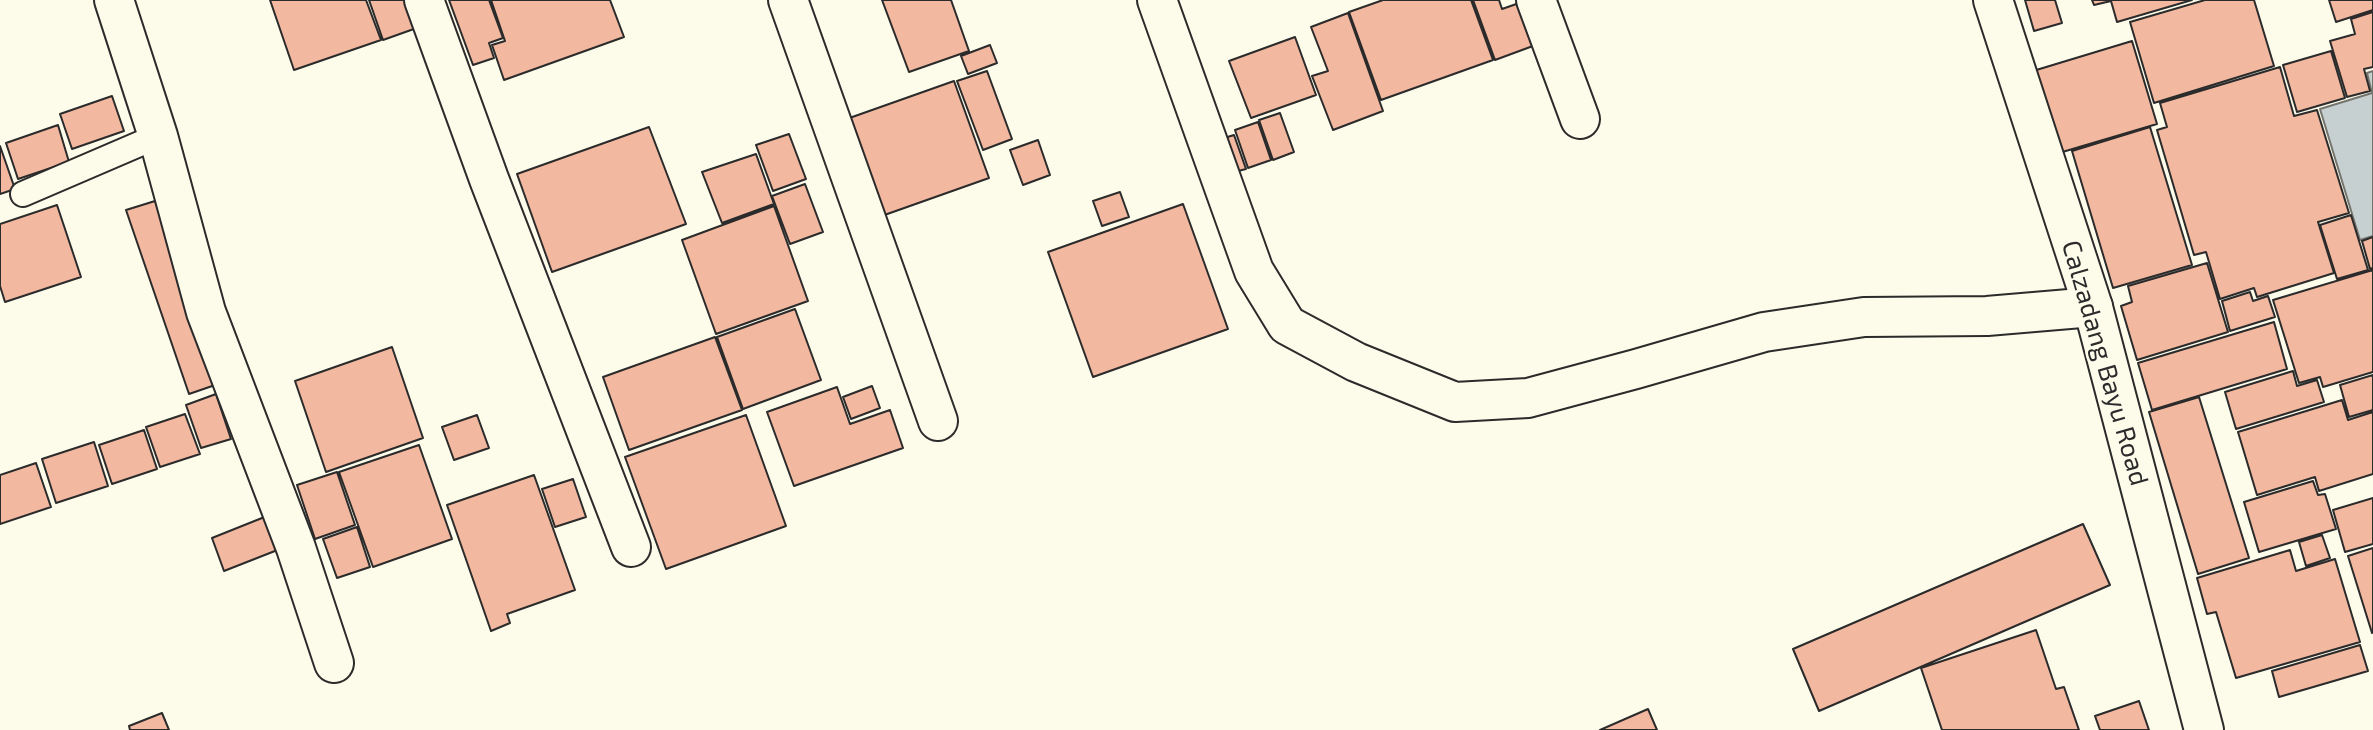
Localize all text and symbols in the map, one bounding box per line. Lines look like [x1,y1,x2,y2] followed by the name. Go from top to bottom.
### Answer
[2055,237,2155,489] street label: Calzadang Bayu Road

